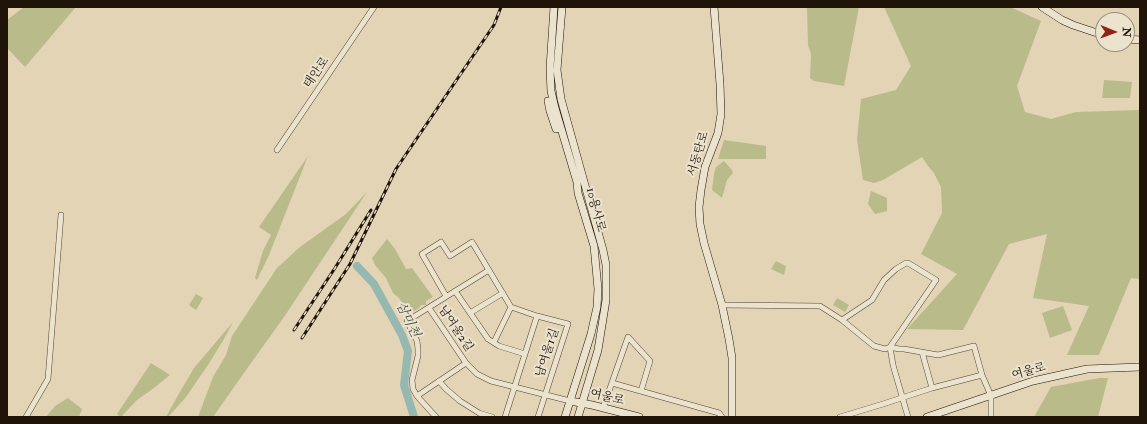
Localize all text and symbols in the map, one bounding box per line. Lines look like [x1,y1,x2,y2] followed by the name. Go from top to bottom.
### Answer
[1095,12,1135,52] north arrow
[1120,27,1133,37] text: N
[301,55,333,91] street label: 태안로
[685,130,713,178] street label: 서동탄로
[582,186,608,234] street label: 10용사로
[392,300,422,340] water label: 삼미천
[434,303,476,355] street label: 남여울2길
[533,327,563,379] street label: 남여울1길
[1010,360,1048,384] street label: 여울로
[588,387,626,409] street label: 여울로

